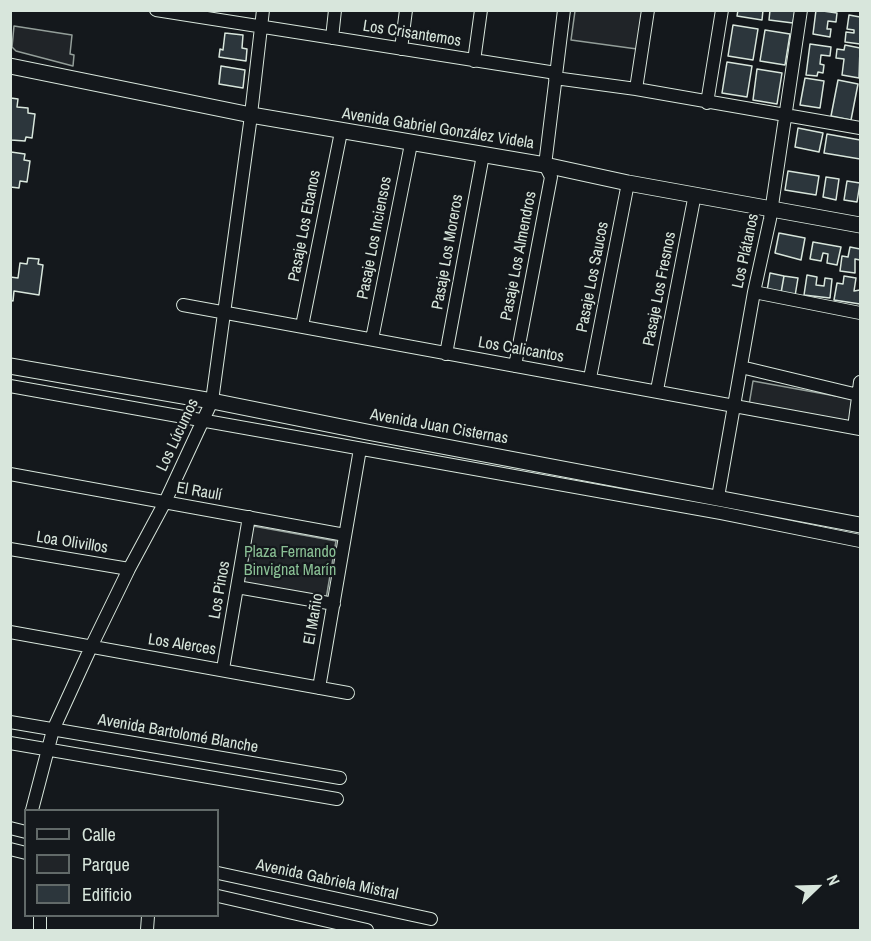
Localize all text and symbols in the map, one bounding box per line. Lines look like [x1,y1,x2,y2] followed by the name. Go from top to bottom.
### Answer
[362,17,462,51] street label: Los Crisantemos
[341,104,535,154] street label: Avenida Gabriel González Videla
[285,169,325,283] street label: Pasaje Los Ebanos
[354,175,396,301] street label: Pasaje Los Inciensos
[497,190,541,322] street label: Pasaje Los Almendros
[428,193,468,311] street label: Pasaje Los Moreros
[729,212,763,290] street label: Los Plátanos
[573,220,613,334] street label: Pasaje Los Saucos
[640,230,680,348] street label: Pasaje Los Fresnos
[477,333,565,367] street label: Los Calicantos
[153,396,203,474] street label: Los Lúcumos
[368,405,510,449] street label: Avenida Juan Cisternas
[175,479,223,505] street label: El Raulí
[35,528,109,558] street label: Loa Olivillos
[244,543,336,581] park label: Plaza Fernando Binvignat Marín
[205,560,235,620] street label: Los Pinos
[300,592,328,646] street label: El Mañio
[147,630,217,660] street label: Los Alerces
[96,710,260,758] street label: Avenida Bartolomé Blanche
[24,809,219,917] legend
[82,822,116,847] text: Calle
[82,852,130,877] text: Parque
[254,856,400,904] street label: Avenida Gabriela Mistral
[787,857,847,917] north arrow
[822,871,846,889] text: N
[82,882,132,907] text: Edificio

